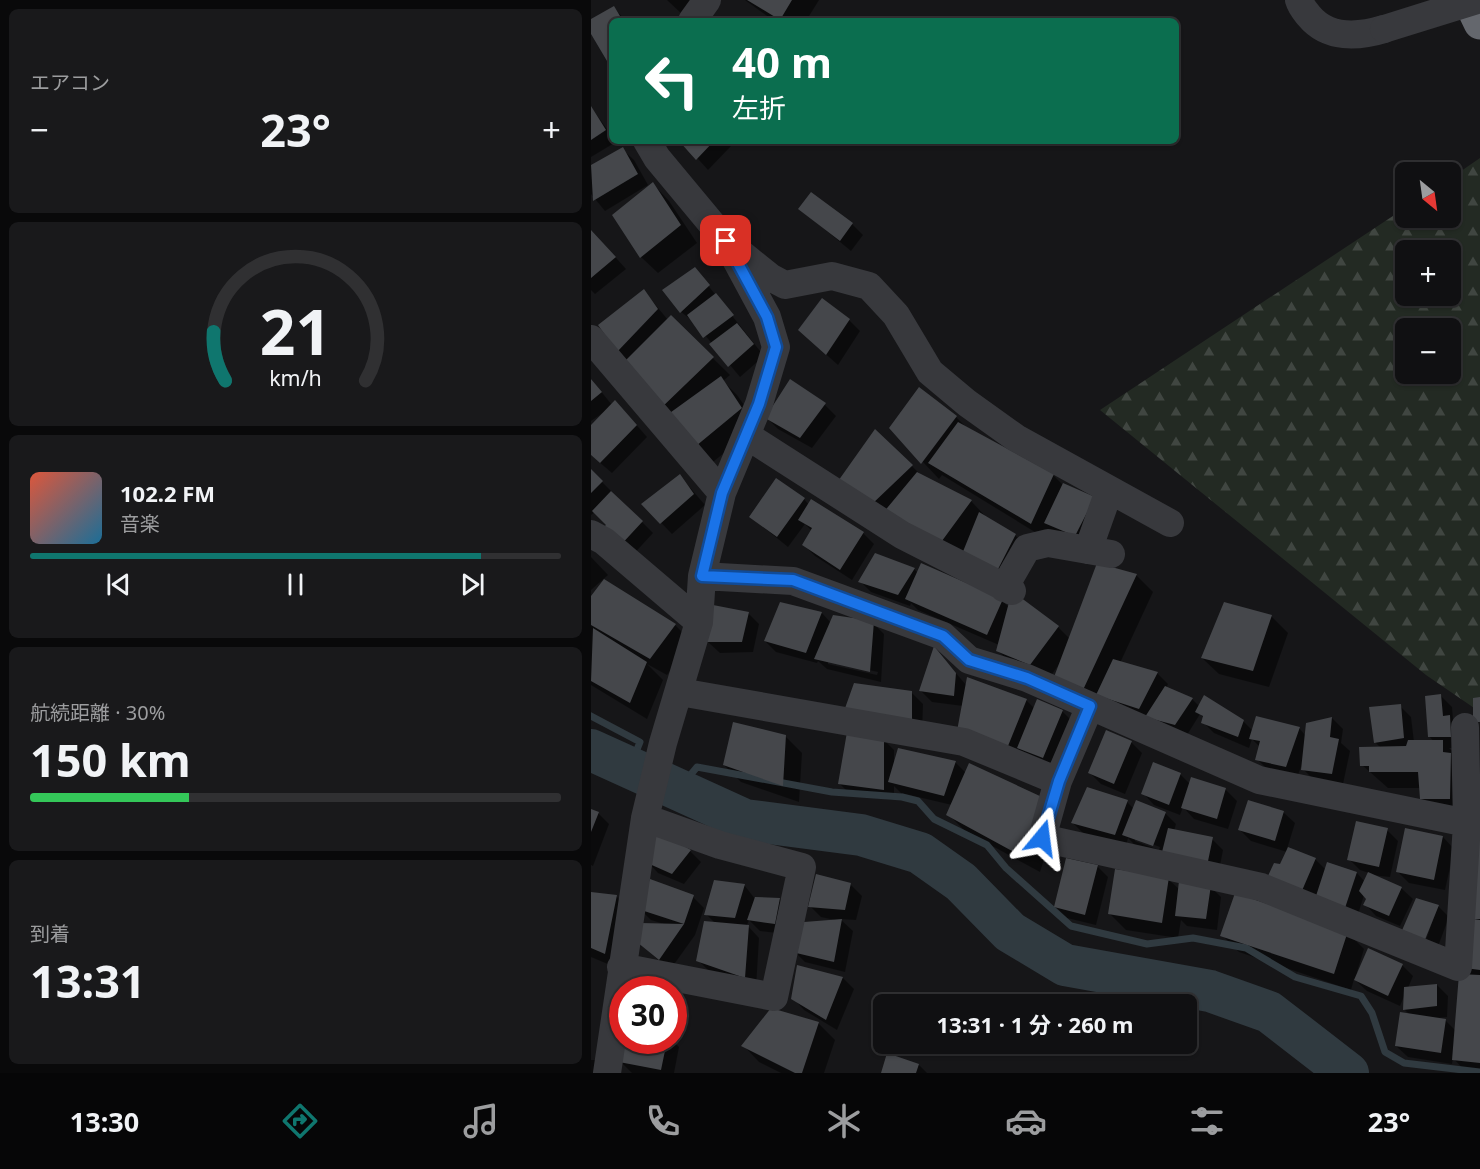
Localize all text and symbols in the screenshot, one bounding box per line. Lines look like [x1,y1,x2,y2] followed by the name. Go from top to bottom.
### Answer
[732,33,832,90] text: 40 m
[633,42,711,120] icon: left
[30,69,110,96] text: エアコン
[732,89,786,126] text: 左折
[260,99,331,160] text: 23°
[30,107,49,152] text: −
[542,107,561,152] text: +
[1395,162,1461,228] north arrow
[1395,162,1461,384] map controls
[700,215,751,266] pin
[709,224,742,257] icon: arrive
[1395,240,1461,306] button: +
[260,288,331,373] text: 21
[1395,318,1461,384] button: −
[269,363,322,392] text: km/h
[120,478,215,508] text: 102.2 FM
[120,510,160,537] text: 音楽
[102,568,135,601] icon: previous
[279,568,312,601] icon: pause
[456,568,489,601] icon: next
[30,699,165,726] text: 航続距離 · 30%
[30,729,191,790] text: 150 km
[1010,806,1074,870] position arrow
[30,920,70,947] text: 到着
[30,950,146,1011] text: 13:31
[609,976,687,1054] speed limit sign: 30
[937,1009,1134,1039] text: 13:31 · 1 分 · 260 m
[279,1100,321,1142] icon: directions
[460,1100,502,1142] icon: music
[642,1100,684,1142] icon: phone
[823,1100,865,1142] icon: climate
[1005,1100,1047,1142] icon: car
[1186,1100,1228,1142] icon: filters
[70,1103,139,1140] text: 13:30
[1368,1103,1410,1140] text: 23°

